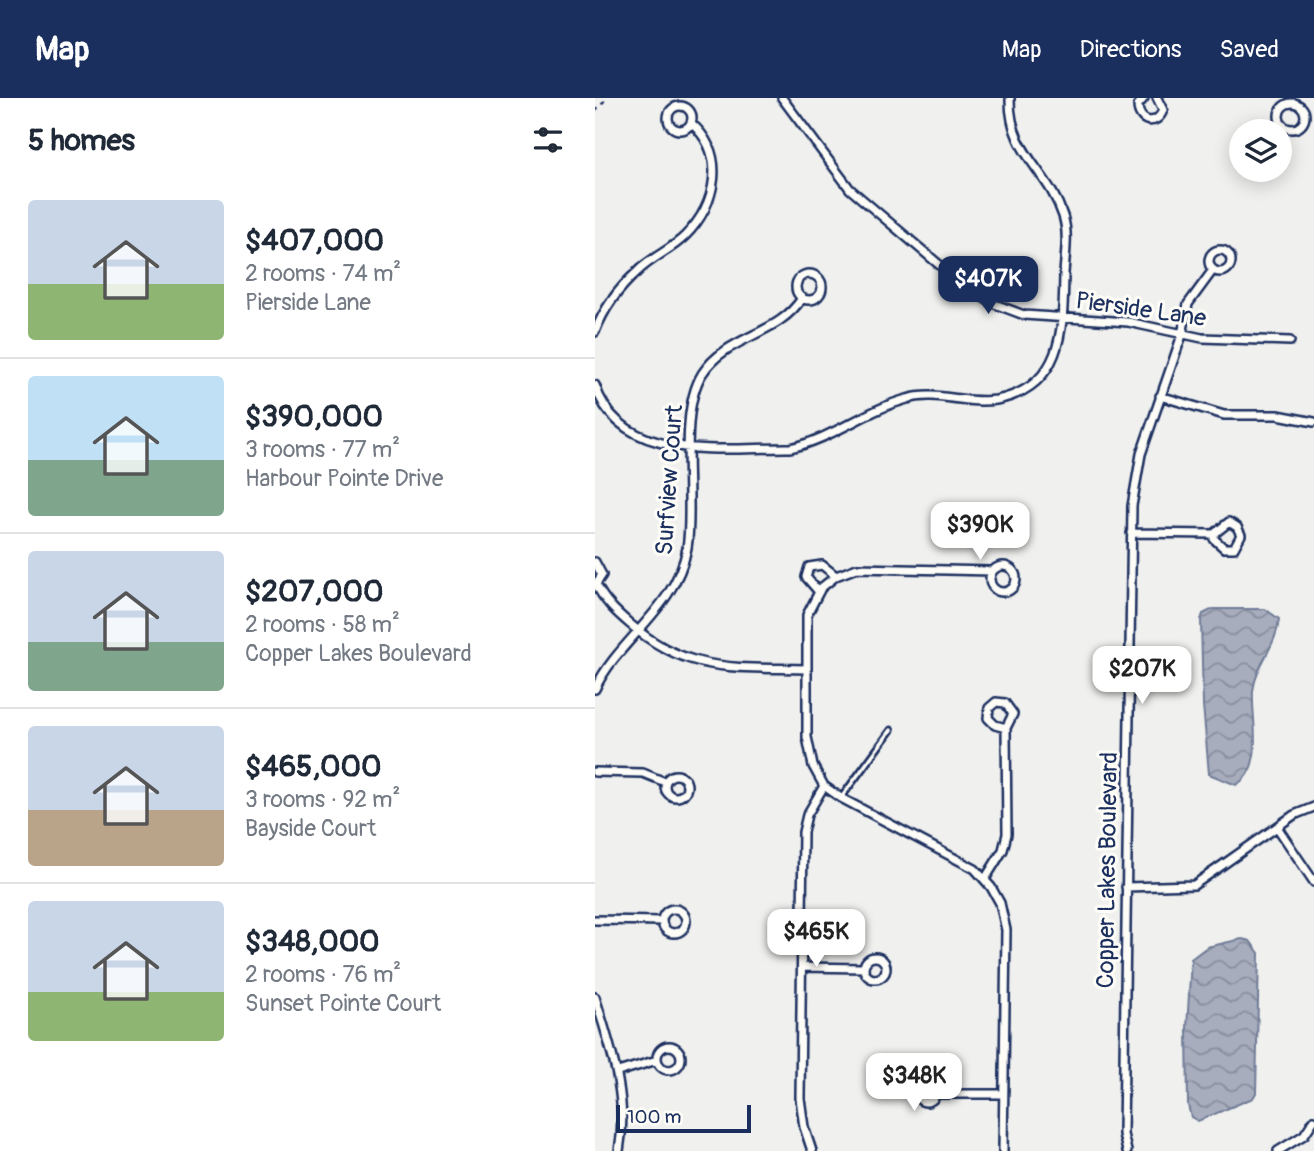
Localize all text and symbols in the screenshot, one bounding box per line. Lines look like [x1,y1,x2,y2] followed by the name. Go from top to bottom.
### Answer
[35,29,90,70] text: Map
[1002,35,1042,64] text: Map
[1080,35,1181,64] text: Directions
[1219,35,1279,64] text: Saved
[1229,119,1292,182] map controls
[1229,119,1292,182] button: layers
[529,121,567,159] icon: filters
[28,122,135,159] text: 5 homes
[245,222,384,259] text: $407,000
[84,228,168,312] icon: home
[939,256,1037,316] pin: $407K
[245,259,401,288] text: 2 rooms · 74 m²
[954,264,1022,293] text: $407K
[1074,286,1208,333] street label: Pierside Lane
[245,288,371,317] text: Pierside Lane
[245,398,383,435] text: $390,000
[84,404,168,488] icon: home
[650,404,689,556] street label: Surfview Court
[245,435,400,464] text: 3 rooms · 77 m²
[245,464,443,493] text: Harbour Pointe Drive
[931,503,1029,562] pin: $390K
[947,510,1013,539] text: $390K
[245,573,383,610] text: $207,000
[84,579,168,663] icon: home
[245,610,400,639] text: 2 rooms · 58 m²
[245,639,472,668] text: Copper Lakes Boulevard
[1093,646,1191,706] pin: $207K
[1108,654,1176,683] text: $207K
[245,748,381,785] text: $465,000
[1091,751,1124,989] street label: Copper Lakes Boulevard
[84,754,168,838] icon: home
[245,785,400,814] text: 3 rooms · 92 m²
[245,814,376,843] text: Bayside Court
[767,910,865,969] pin: $465K
[783,917,849,946] text: $465K
[245,923,380,960] text: $348,000
[84,929,168,1013] icon: home
[245,960,401,989] text: 2 rooms · 76 m²
[245,989,441,1018] text: Sunset Pointe Court
[865,1054,963,1113] pin: $348K
[882,1061,946,1090] text: $348K
[616,1102,751,1134] scale bar
[627,1105,681,1129] text: 100 m

